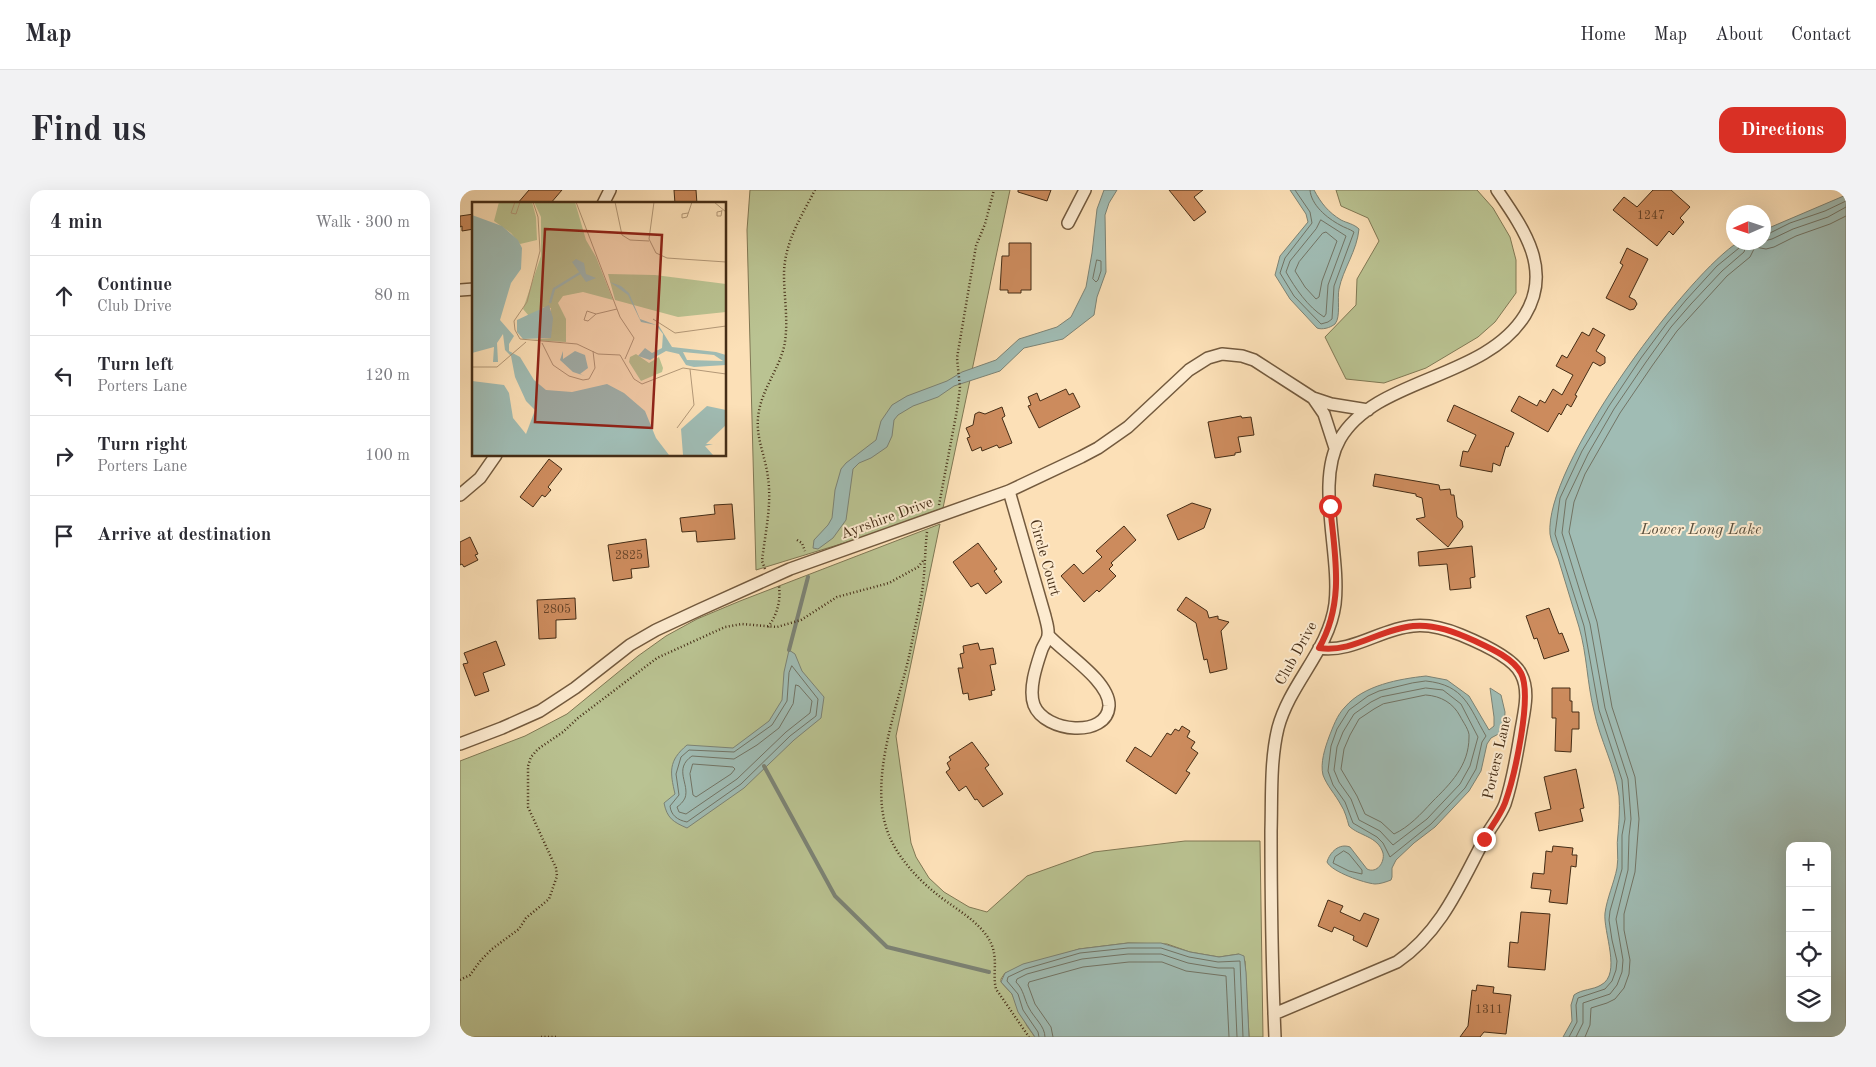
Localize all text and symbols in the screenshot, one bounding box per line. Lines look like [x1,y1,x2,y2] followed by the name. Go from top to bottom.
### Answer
[25,23,72,47] text: Map
[1580,26,1626,44] text: Home
[1654,26,1687,44] text: Map
[1715,26,1763,44] text: About
[1791,26,1851,44] text: Contact
[1719,107,1846,153] button: Directions
[30,113,146,148] text: Find us
[472,202,726,456] inset map
[1726,205,1771,250] north arrow
[1637,210,1665,222] house number: 1247
[50,212,103,233] text: 4 min
[315,215,410,231] text: Walk · 300 m
[97,276,172,295] text: Continue
[50,282,78,310] icon: ahead
[374,288,410,304] text: 80 m
[97,299,172,315] text: Club Drive
[97,356,174,375] text: Turn left
[50,362,78,390] icon: left
[365,368,410,384] text: 120 m
[97,379,187,395] text: Porters Lane
[97,436,187,455] text: Turn right
[50,442,78,470] icon: right
[365,448,410,464] text: 100 m
[97,459,187,475] text: Porters Lane
[839,495,935,543] street label: Ayrshire Drive
[1319,495,1342,518] route start
[1026,518,1062,598] street label: Circle Court
[50,522,78,550] icon: arrive
[1639,522,1762,538] water label: Lower Long Lake
[97,526,271,545] text: Arrive at destination
[615,549,643,562] house number: 2825
[543,603,571,616] house number: 2805
[1273,620,1321,688] street label: Club Drive
[1481,715,1515,801] street label: Porters Lane
[1473,828,1496,851] route end
[1786,842,1831,1022] map controls
[1786,842,1831,887] button: +
[1786,887,1831,932] button: −
[1786,932,1831,977] button: locate
[1786,977,1831,1022] button: layers
[1475,1004,1503,1016] house number: 1311

